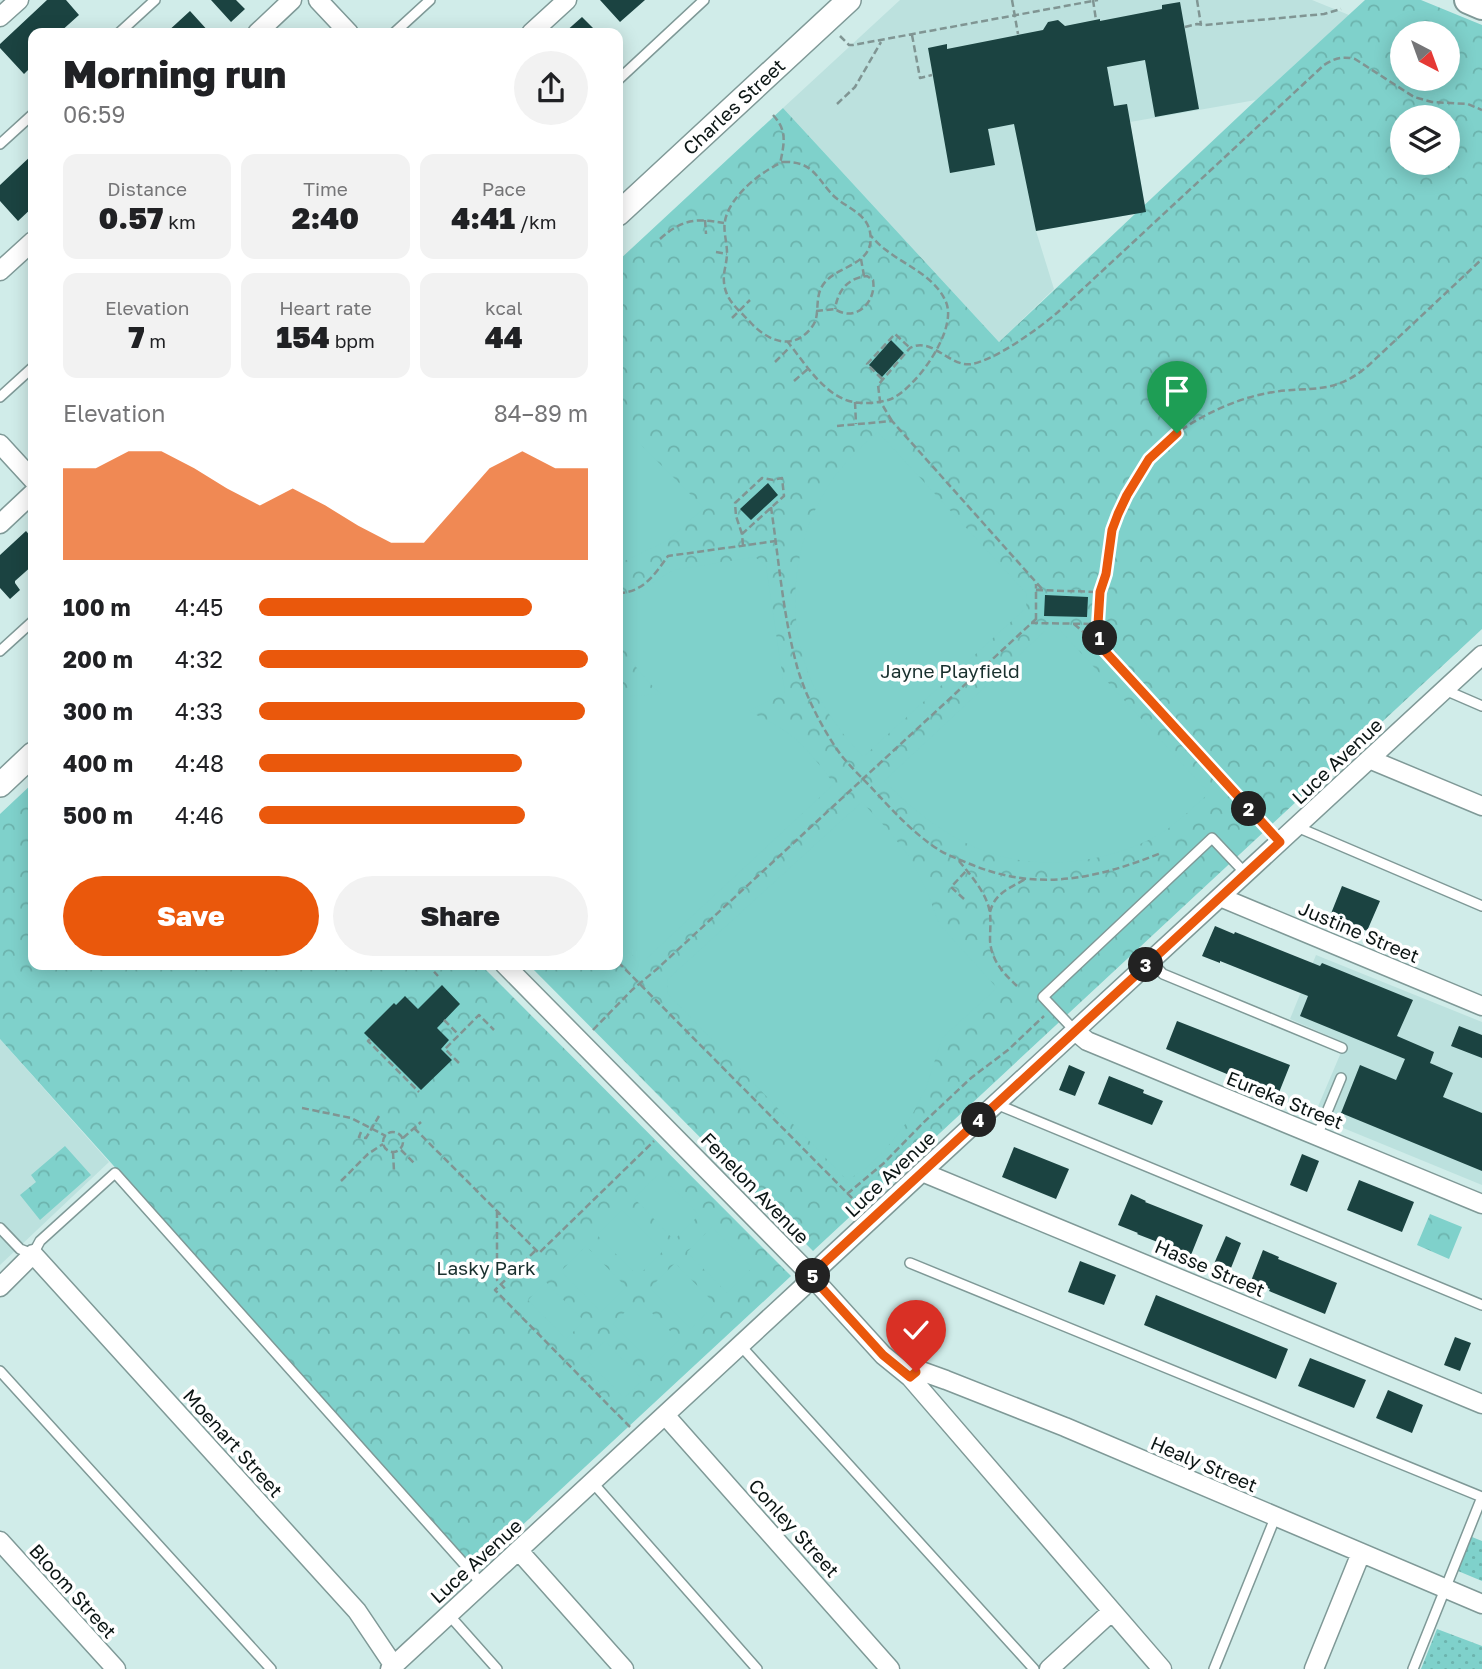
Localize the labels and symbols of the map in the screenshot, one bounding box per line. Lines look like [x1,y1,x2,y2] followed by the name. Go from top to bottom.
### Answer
[1390,21,1460,91] north arrow
[678,53,789,159] street label: Charles Street
[1147,361,1207,433] pin
[1082,620,1118,656] pin: 1
[880,659,1020,682] park label: Jayne Playfield
[1287,713,1387,808] street label: Luce Avenue
[1232,792,1266,826] pin: 2
[1296,896,1423,967] street label: Justine Street
[1128,948,1164,982] pin: 3
[1224,1066,1347,1133] street label: Eureka Street
[962,1102,996,1138] pin: 4
[840,1126,940,1221] street label: Luce Avenue
[697,1127,814,1248] street label: Fenelon Avenue
[1152,1234,1269,1301] street label: Hasse Street
[436,1256,536,1279] park label: Lasky Park
[796,1258,830,1294] pin: 5
[886,1300,946,1372] pin
[179,1384,288,1501] street label: Moenart Street
[1147,1431,1261,1496] street label: Healy Street
[744,1474,844,1581] street label: Conley Street
[425,1514,526,1608] street label: Luce Avenue
[25,1539,122,1643] street label: Bloom Street

